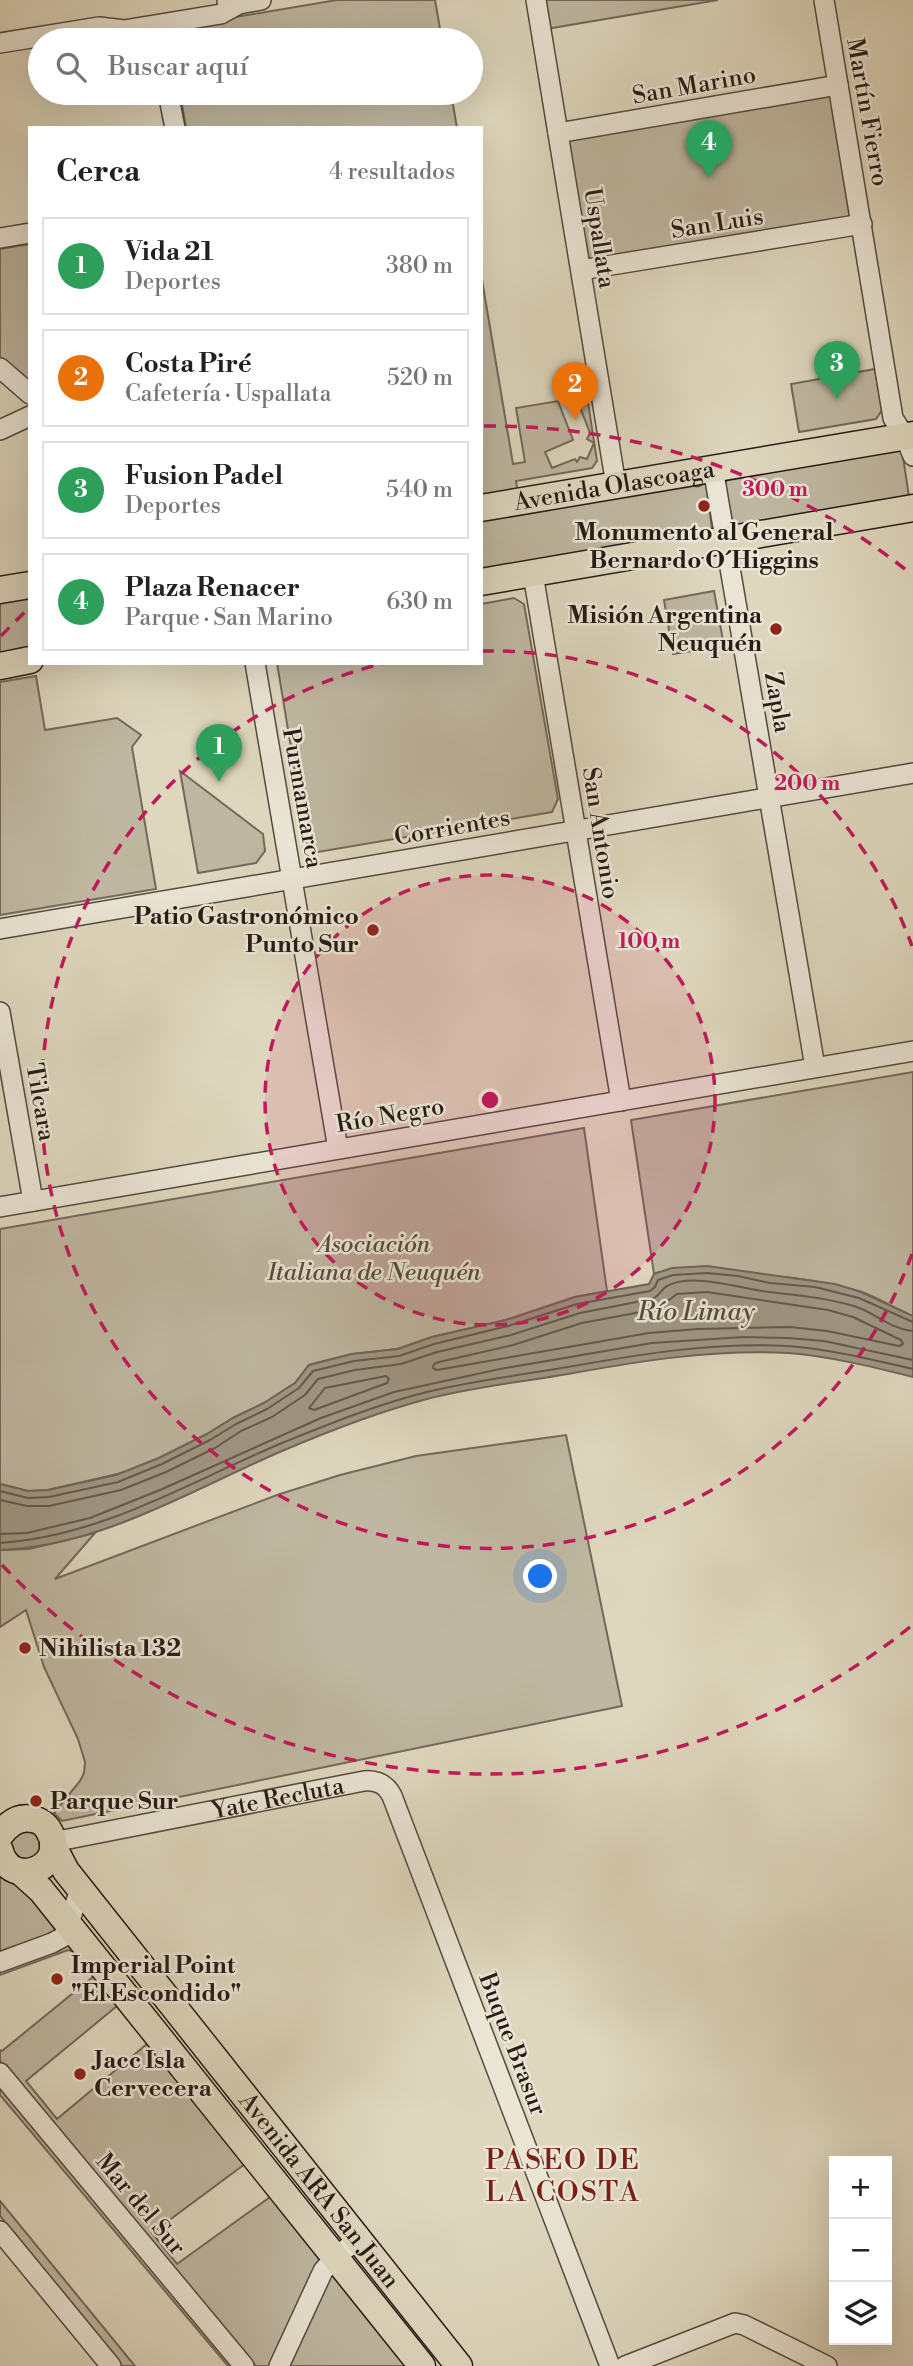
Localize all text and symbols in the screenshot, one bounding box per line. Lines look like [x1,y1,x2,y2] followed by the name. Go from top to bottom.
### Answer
[28,28,483,105] search box
[839,36,895,189] street label: Martín Fierro
[52,48,90,86] icon: search
[108,51,248,83] text: Buscar aquí
[630,60,758,112] street label: San Marino
[686,120,732,178] pin: 4
[56,153,140,191] text: Cerca
[329,158,455,186] text: 4 resultados
[576,186,622,291] street label: Uspallata
[669,202,766,246] street label: San Luis
[125,236,213,268] text: Vida 21
[75,252,87,280] text: 1
[386,252,453,280] text: 380 m
[125,268,221,296] text: Deportes
[814,341,860,399] pin: 3
[125,348,252,380] text: Costa Piré
[552,362,598,420] pin: 2
[74,364,88,392] text: 2
[387,364,453,392] text: 520 m
[125,380,332,408] text: Cafetería · Uspallata
[511,455,718,518] street label: Avenida Olascoaga
[125,460,283,492] text: Fusion Padel
[74,476,88,504] text: 3
[386,476,453,504] text: 540 m
[742,477,808,503] text: 300 m
[125,492,221,520] text: Deportes
[696,498,712,514] marker: Monumento al General Bernardo O´Higgins
[575,518,834,576] place label: Monumento al General Bernardo O´Higgins
[125,572,300,604] text: Plaza Renacer
[73,588,89,616] text: 4
[386,588,453,616] text: 630 m
[567,601,763,659] place label: Misión Argentina Neuquén
[125,604,333,632] text: Parque · San Marino
[768,621,784,637] marker: Misión Argentina Neuquén
[757,670,797,736] street label: Zapla
[196,724,242,782] pin: 1
[275,726,329,871] street label: Purmamarca
[575,765,625,901] street label: San Antonio
[774,771,840,797] text: 200 m
[392,803,512,853] street label: Corrientes
[134,902,359,960] place label: Patio Gastronómico Punto Sur
[365,922,381,938] marker: Patio Gastronómico Punto Sur
[618,929,680,955] text: 100 m
[18,1061,62,1144] street label: Tilcara
[478,1088,502,1112] centre of rings
[334,1092,447,1140] street label: Río Negro
[266,1230,481,1288] park label: Asociación Italiana de Neuquén
[636,1296,755,1328] water label: Río Limay
[523,1559,557,1593] your location
[39,1634,181,1664] place label: Nihilista 132
[17,1640,33,1656] marker: Nihilista 132
[207,1771,348,1827] street label: Yate Recluta
[50,1787,179,1817] place label: Parque Sur
[28,1793,44,1809] marker: Parque Sur
[71,1951,241,2009] place label: Imperial Point "El Escondido"
[471,1968,553,2120] street label: Buque Brasur
[49,1971,65,1987] marker: Imperial Point "El Escondido"
[91,2046,213,2104] place label: Jacc Isla Cervecera
[72,2066,88,2082] marker: Jacc Isla Cervecera
[231,2086,406,2295] street label: Avenida ARA San Juan
[485,2143,641,2210] district label: PASEO DE LA COSTA
[89,2147,192,2262] street label: Mar del Sur
[829,2156,892,2345] map controls
[829,2156,892,2219] button: +
[829,2219,892,2282] button: −
[829,2282,892,2345] button: layers

